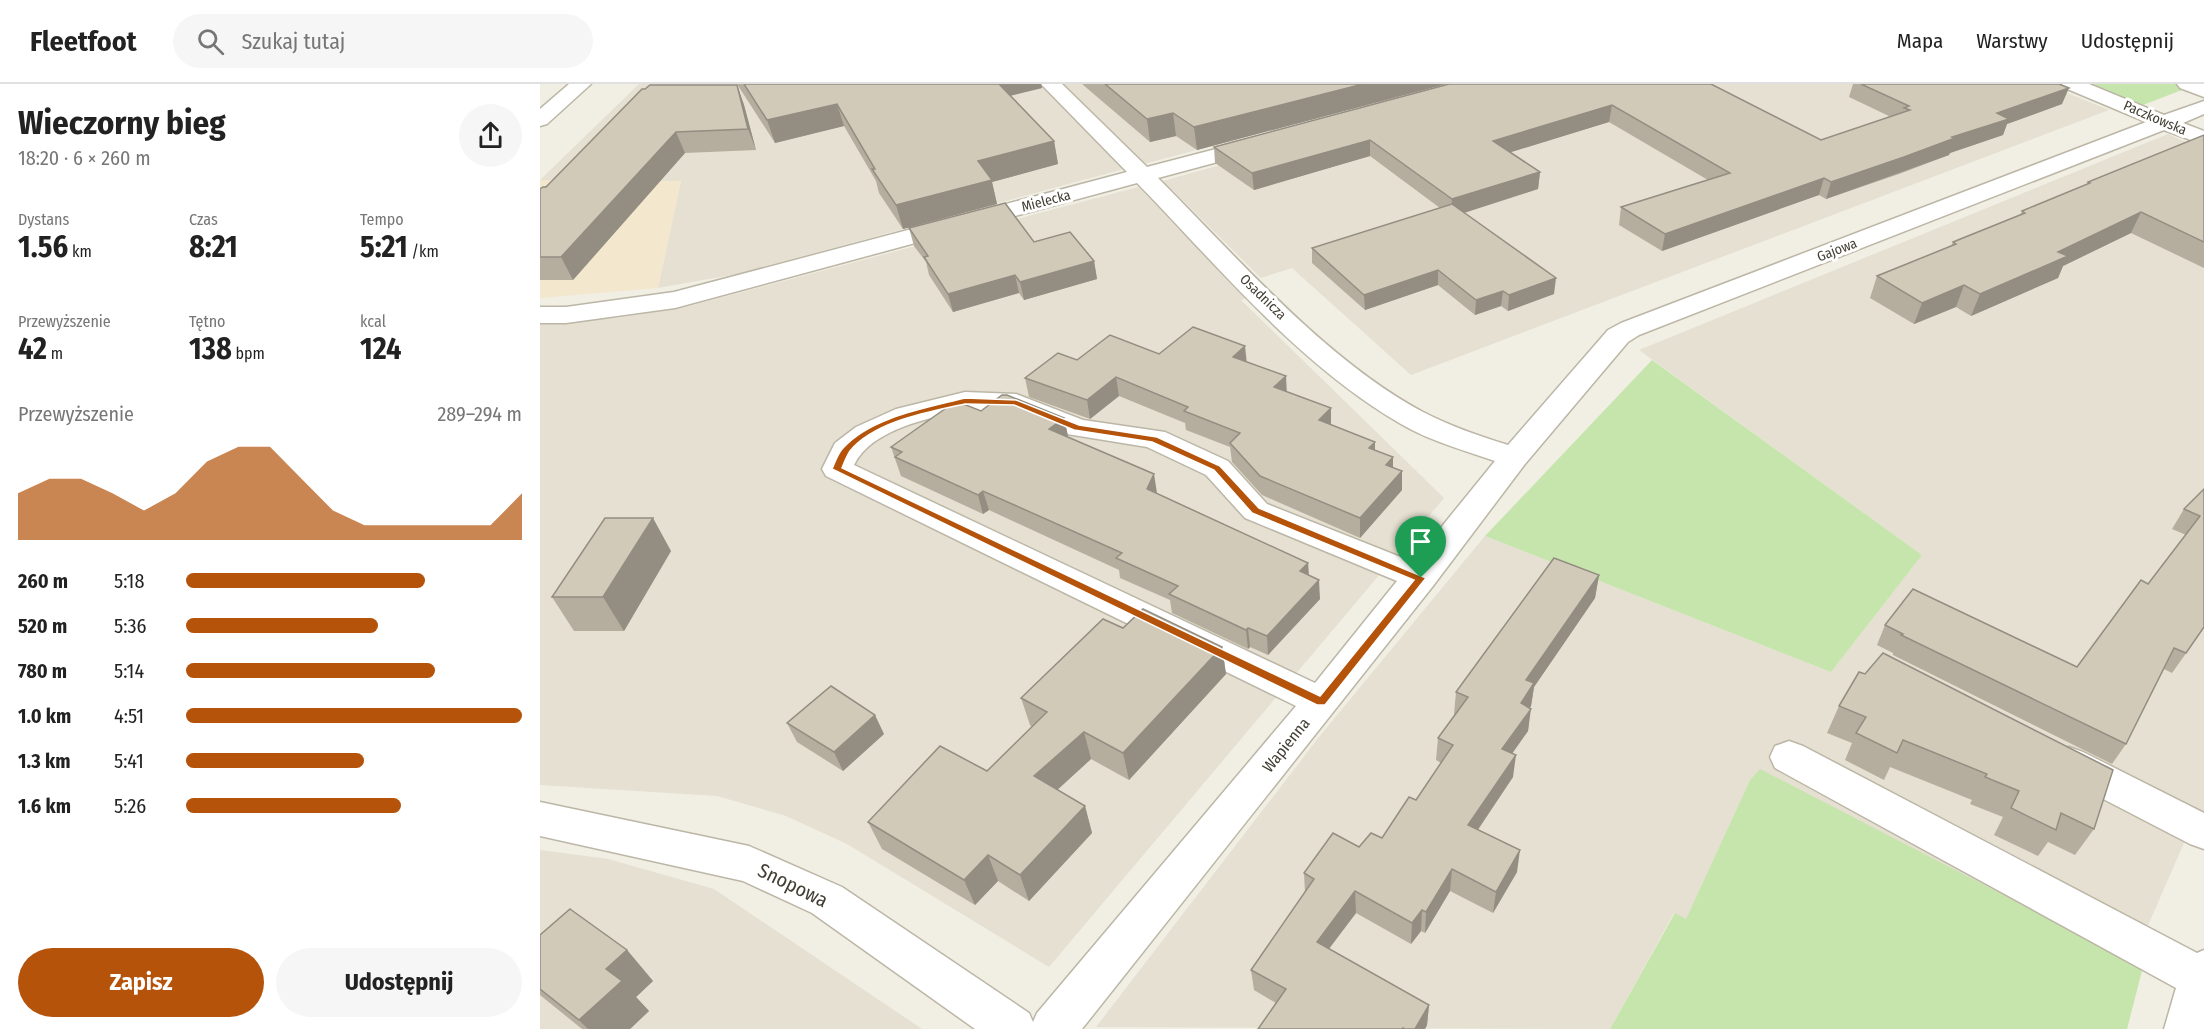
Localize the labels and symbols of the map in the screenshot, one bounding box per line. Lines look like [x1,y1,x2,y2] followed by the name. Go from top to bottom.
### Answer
[2121,97,2189,139] street label: Paczkowska
[1020,186,1073,216] street label: Mielecka
[1815,235,1860,265] street label: Gajowa
[1236,271,1290,323] street label: Osadnicza
[1395,516,1446,578] pin
[1258,714,1314,776] street label: Wapienna
[754,858,832,912] street label: Snopowa

